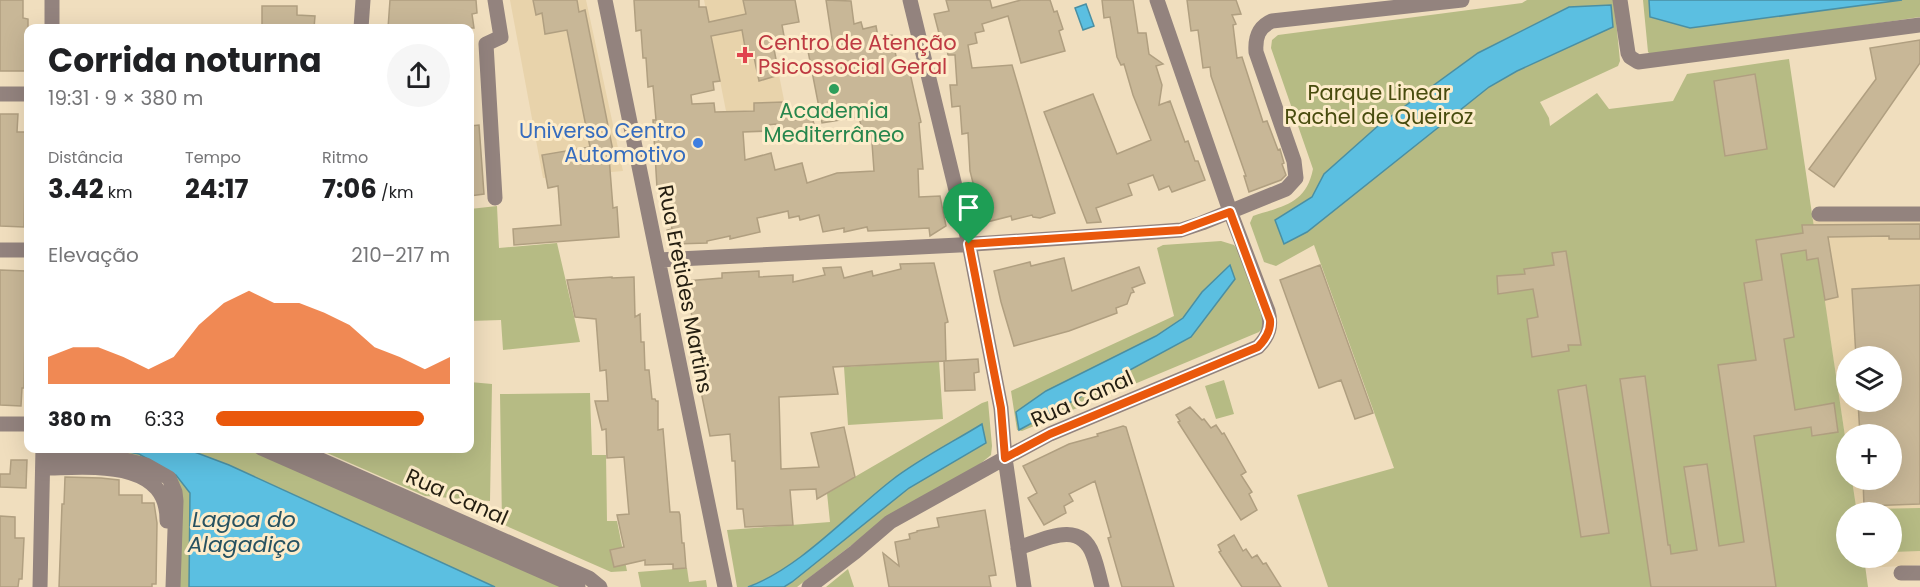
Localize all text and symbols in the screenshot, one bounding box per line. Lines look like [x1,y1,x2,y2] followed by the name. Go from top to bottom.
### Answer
[758,28,957,81] place label: Centro de Atenção Psicossocial Geral
[48,37,322,84] text: Corrida noturna
[387,44,450,107] button: share
[736,46,754,64] marker: Centro de Atenção Psicossocial Geral
[1285,78,1473,131] park label: Parque Linear Rachel de Queiroz
[827,82,841,96] marker: Academia Mediterrâneo
[48,84,203,112] text: 19:31 · 9 × 380 m
[764,96,904,149] place label: Academia Mediterrâneo
[519,116,686,169] place label: Universo Centro Automotivo
[691,136,705,150] marker: Universo Centro Automotivo
[48,146,123,169] text: Distância
[185,146,241,169] text: Tempo
[322,146,368,169] text: Ritmo
[48,171,104,207] text: 3.42
[185,171,249,207] text: 24:17
[322,171,377,207] text: 7:06
[104,181,133,204] text: km
[377,181,413,204] text: /km
[651,182,720,396] street label: Rua Eretides Martins
[943,182,994,244] pin
[952,191,985,224] icon: arrive
[48,241,139,269] text: Elevação
[351,241,450,269] text: 210–217 m
[1836,346,1902,568] map controls
[1836,346,1902,412] button: layers
[1026,363,1138,434] street label: Rua Canal
[48,405,112,433] text: 380 m
[144,405,185,433] text: 6:33
[1836,424,1902,490] button: +
[401,461,513,532] street label: Rua Canal
[1836,502,1902,568] button: −
[187,504,300,560] water label: Lagoa do Alagadiço

